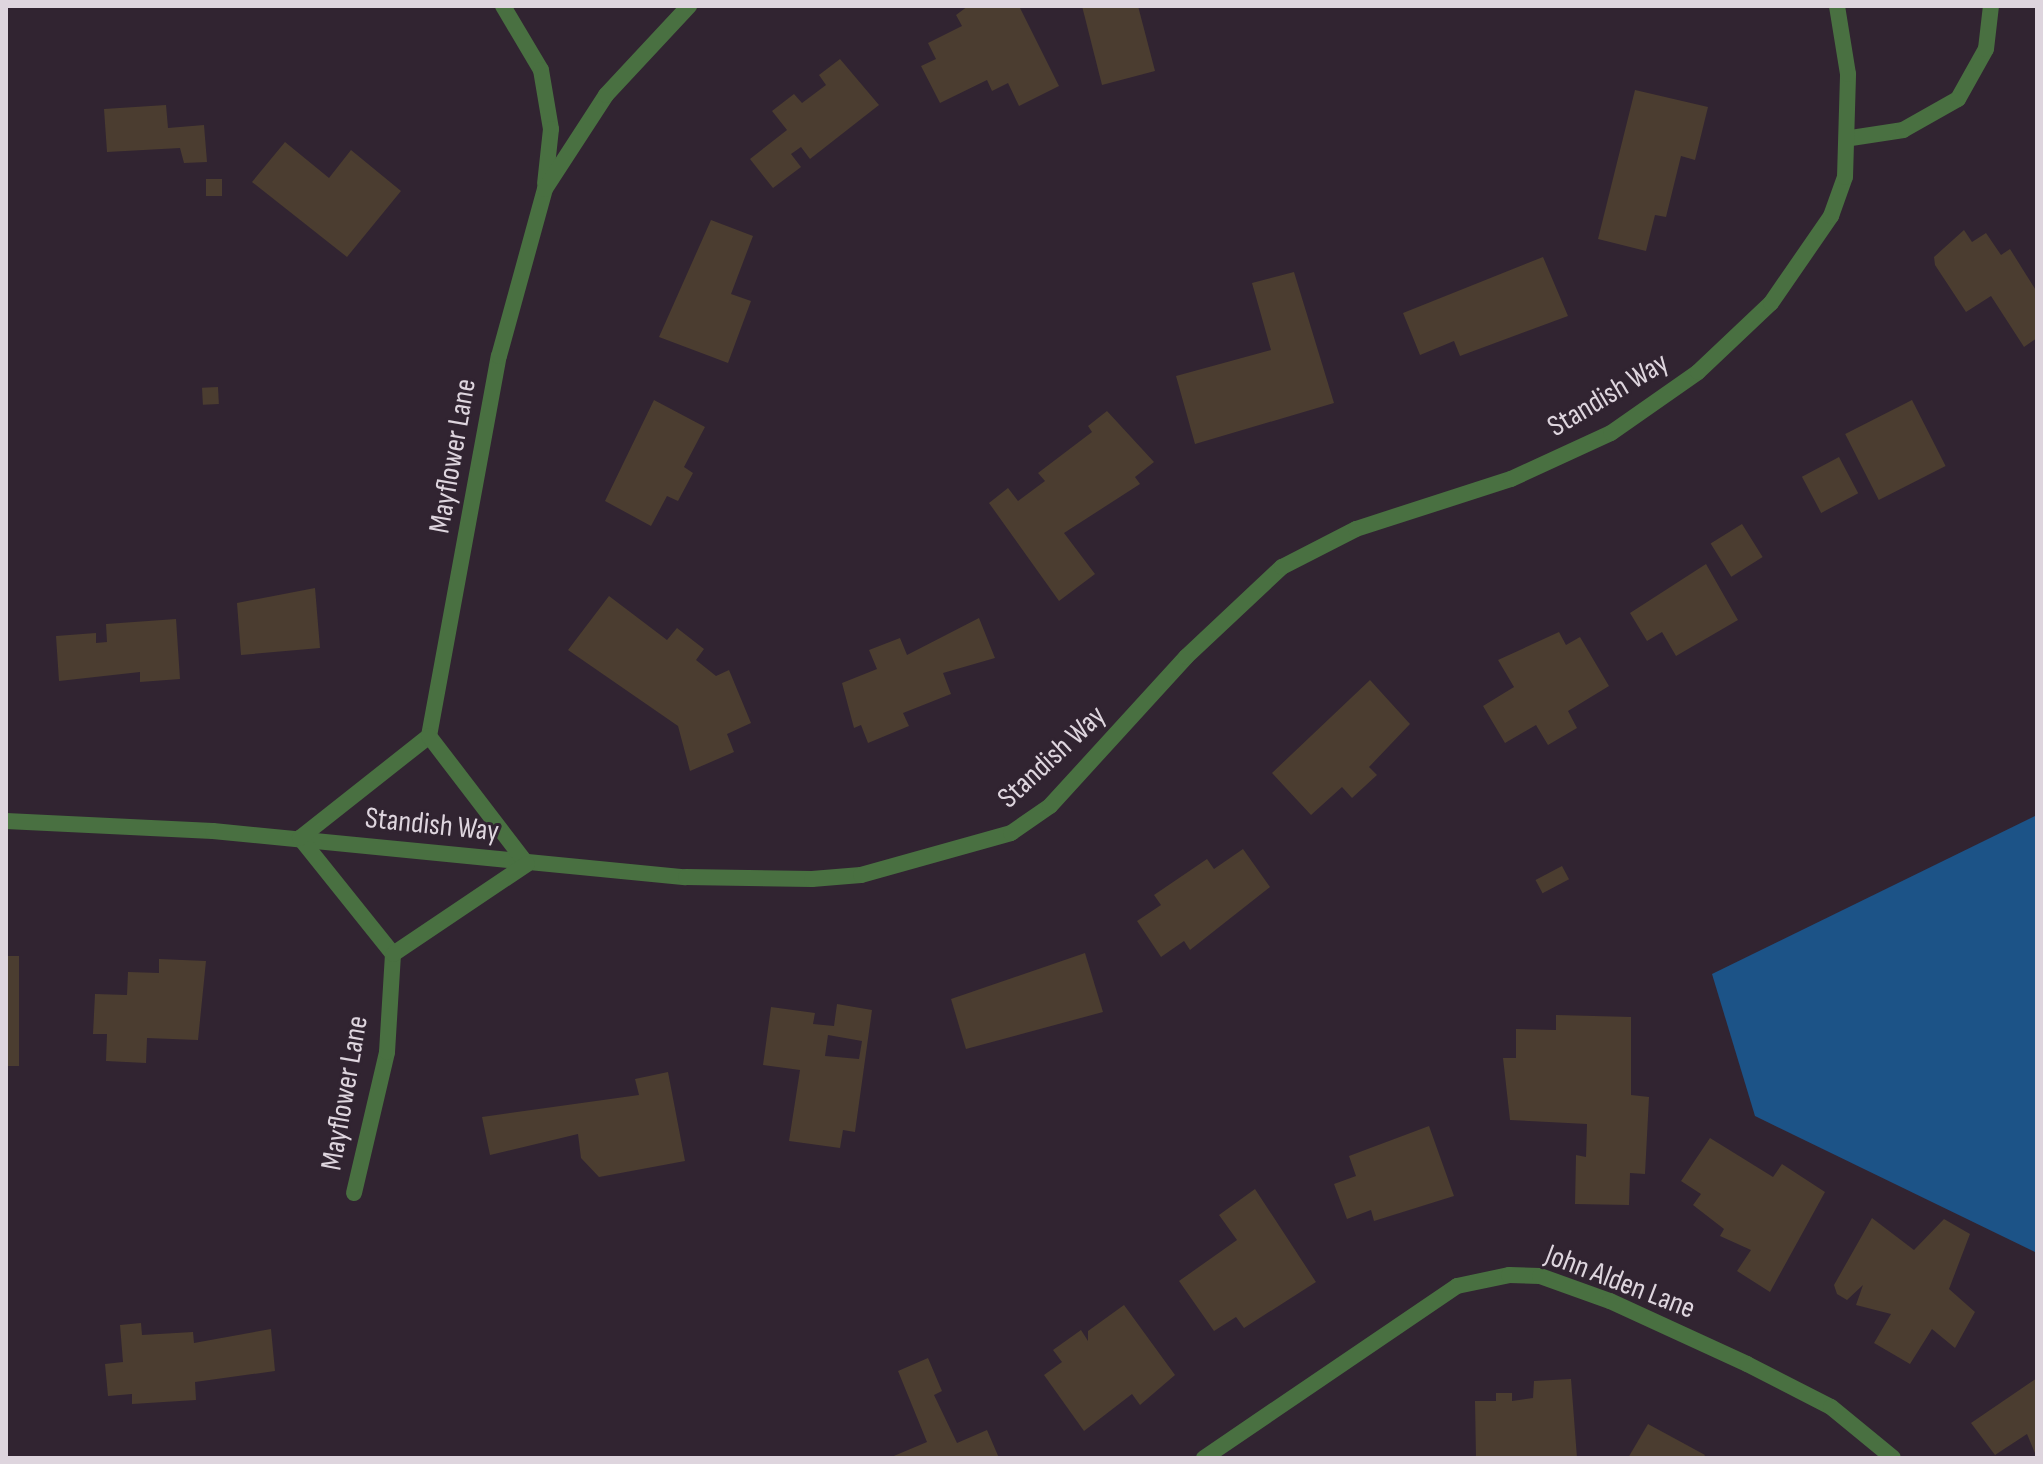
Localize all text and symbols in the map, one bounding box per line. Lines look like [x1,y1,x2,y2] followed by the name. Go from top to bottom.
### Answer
[1541,345,1675,445] street label: Standish Way
[422,376,484,536] street label: Mayflower Lane
[991,698,1113,816] street label: Standish Way
[363,800,501,850] street label: Standish Way
[314,1013,376,1173] street label: Mayflower Lane
[1540,1237,1700,1327] street label: John Alden Lane

